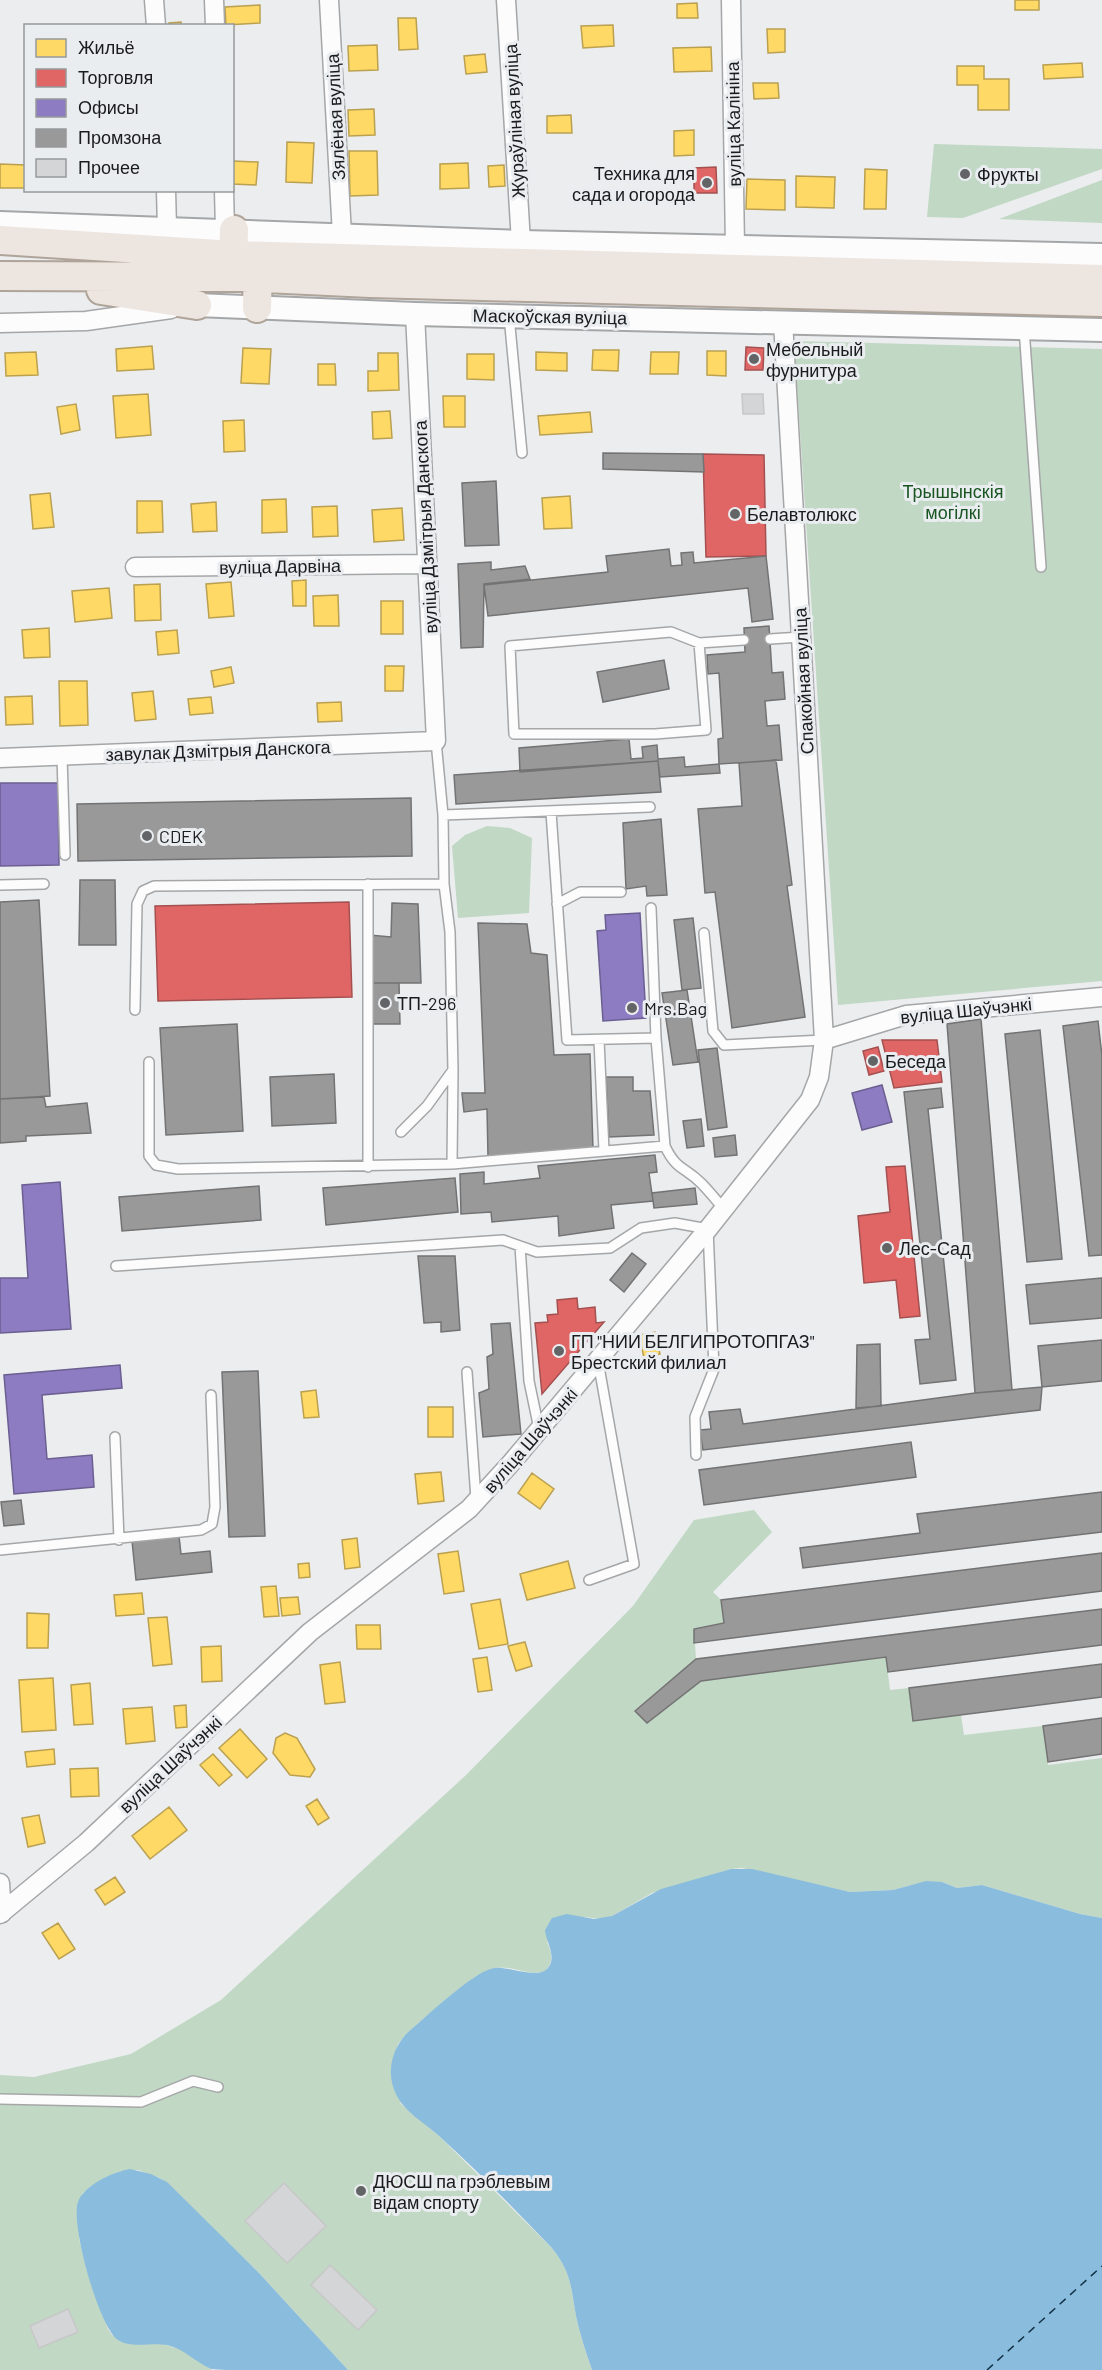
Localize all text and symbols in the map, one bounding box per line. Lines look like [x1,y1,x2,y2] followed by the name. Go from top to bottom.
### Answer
[24,24,234,192] legend
[78,36,135,58] text: Жильё
[499,42,529,199] street label: Жураўліная вуліца
[321,52,349,181] street label: Зялёная вуліца
[721,60,745,187] street label: вуліца Калініна
[78,66,153,88] text: Торговля
[78,96,139,118] text: Офисы
[78,126,162,148] text: Промзона
[78,156,140,178] text: Прочее
[572,162,696,205] place label: Техника для сада и огорода
[977,163,1039,185] place label: Фрукты
[958,167,972,181] marker: Фрукты
[700,176,714,190] marker: Техника для сада и огорода
[473,304,628,328] street label: Маскоўская вуліца
[766,338,863,381] place label: Мебельный фурнитура
[747,352,761,366] marker: Мебельный фурнитура
[408,419,442,634] street label: вуліца Дзмітрыя Данскога
[903,480,1003,523] park label: Трышынскія могілкі
[747,503,857,525] place label: Белавтолюкс
[728,507,742,521] marker: Белавтолюкс
[219,554,342,578] street label: вуліца Дарвіна
[788,606,818,755] street label: Спакойная вуліца
[105,735,332,765] street label: завулак Дзмітрыя Данскога
[159,825,203,847] place label: CDEK
[140,829,154,843] marker: CDEK
[397,992,456,1014] place label: ТП-296
[899,992,1033,1028] street label: вуліца Шаўчэнкі
[378,996,392,1010] marker: ТП-296
[644,997,707,1019] place label: Mrs.Bag
[625,1001,639,1015] marker: Mrs.Bag
[885,1050,947,1072] place label: Беседа
[866,1054,880,1068] marker: Беседа
[899,1237,971,1259] place label: Лес-Сад
[880,1241,894,1255] marker: Лес-Сад
[571,1330,815,1373] place label: ГП "НИИ БЕЛГИПРОТОПГАЗ" Брестский филиал
[552,1344,566,1358] marker: ГП "НИИ БЕЛГИПРОТОПГАЗ" Брестский филиал
[478,1383,582,1497] street label: вуліца Шаўчэнкі
[114,1711,226,1817] street label: вуліца Шаўчэнкі
[373,2170,550,2213] place label: ДЮСШ па грэблевым відам спорту
[354,2184,368,2198] marker: ДЮСШ па грэблевым відам спорту

